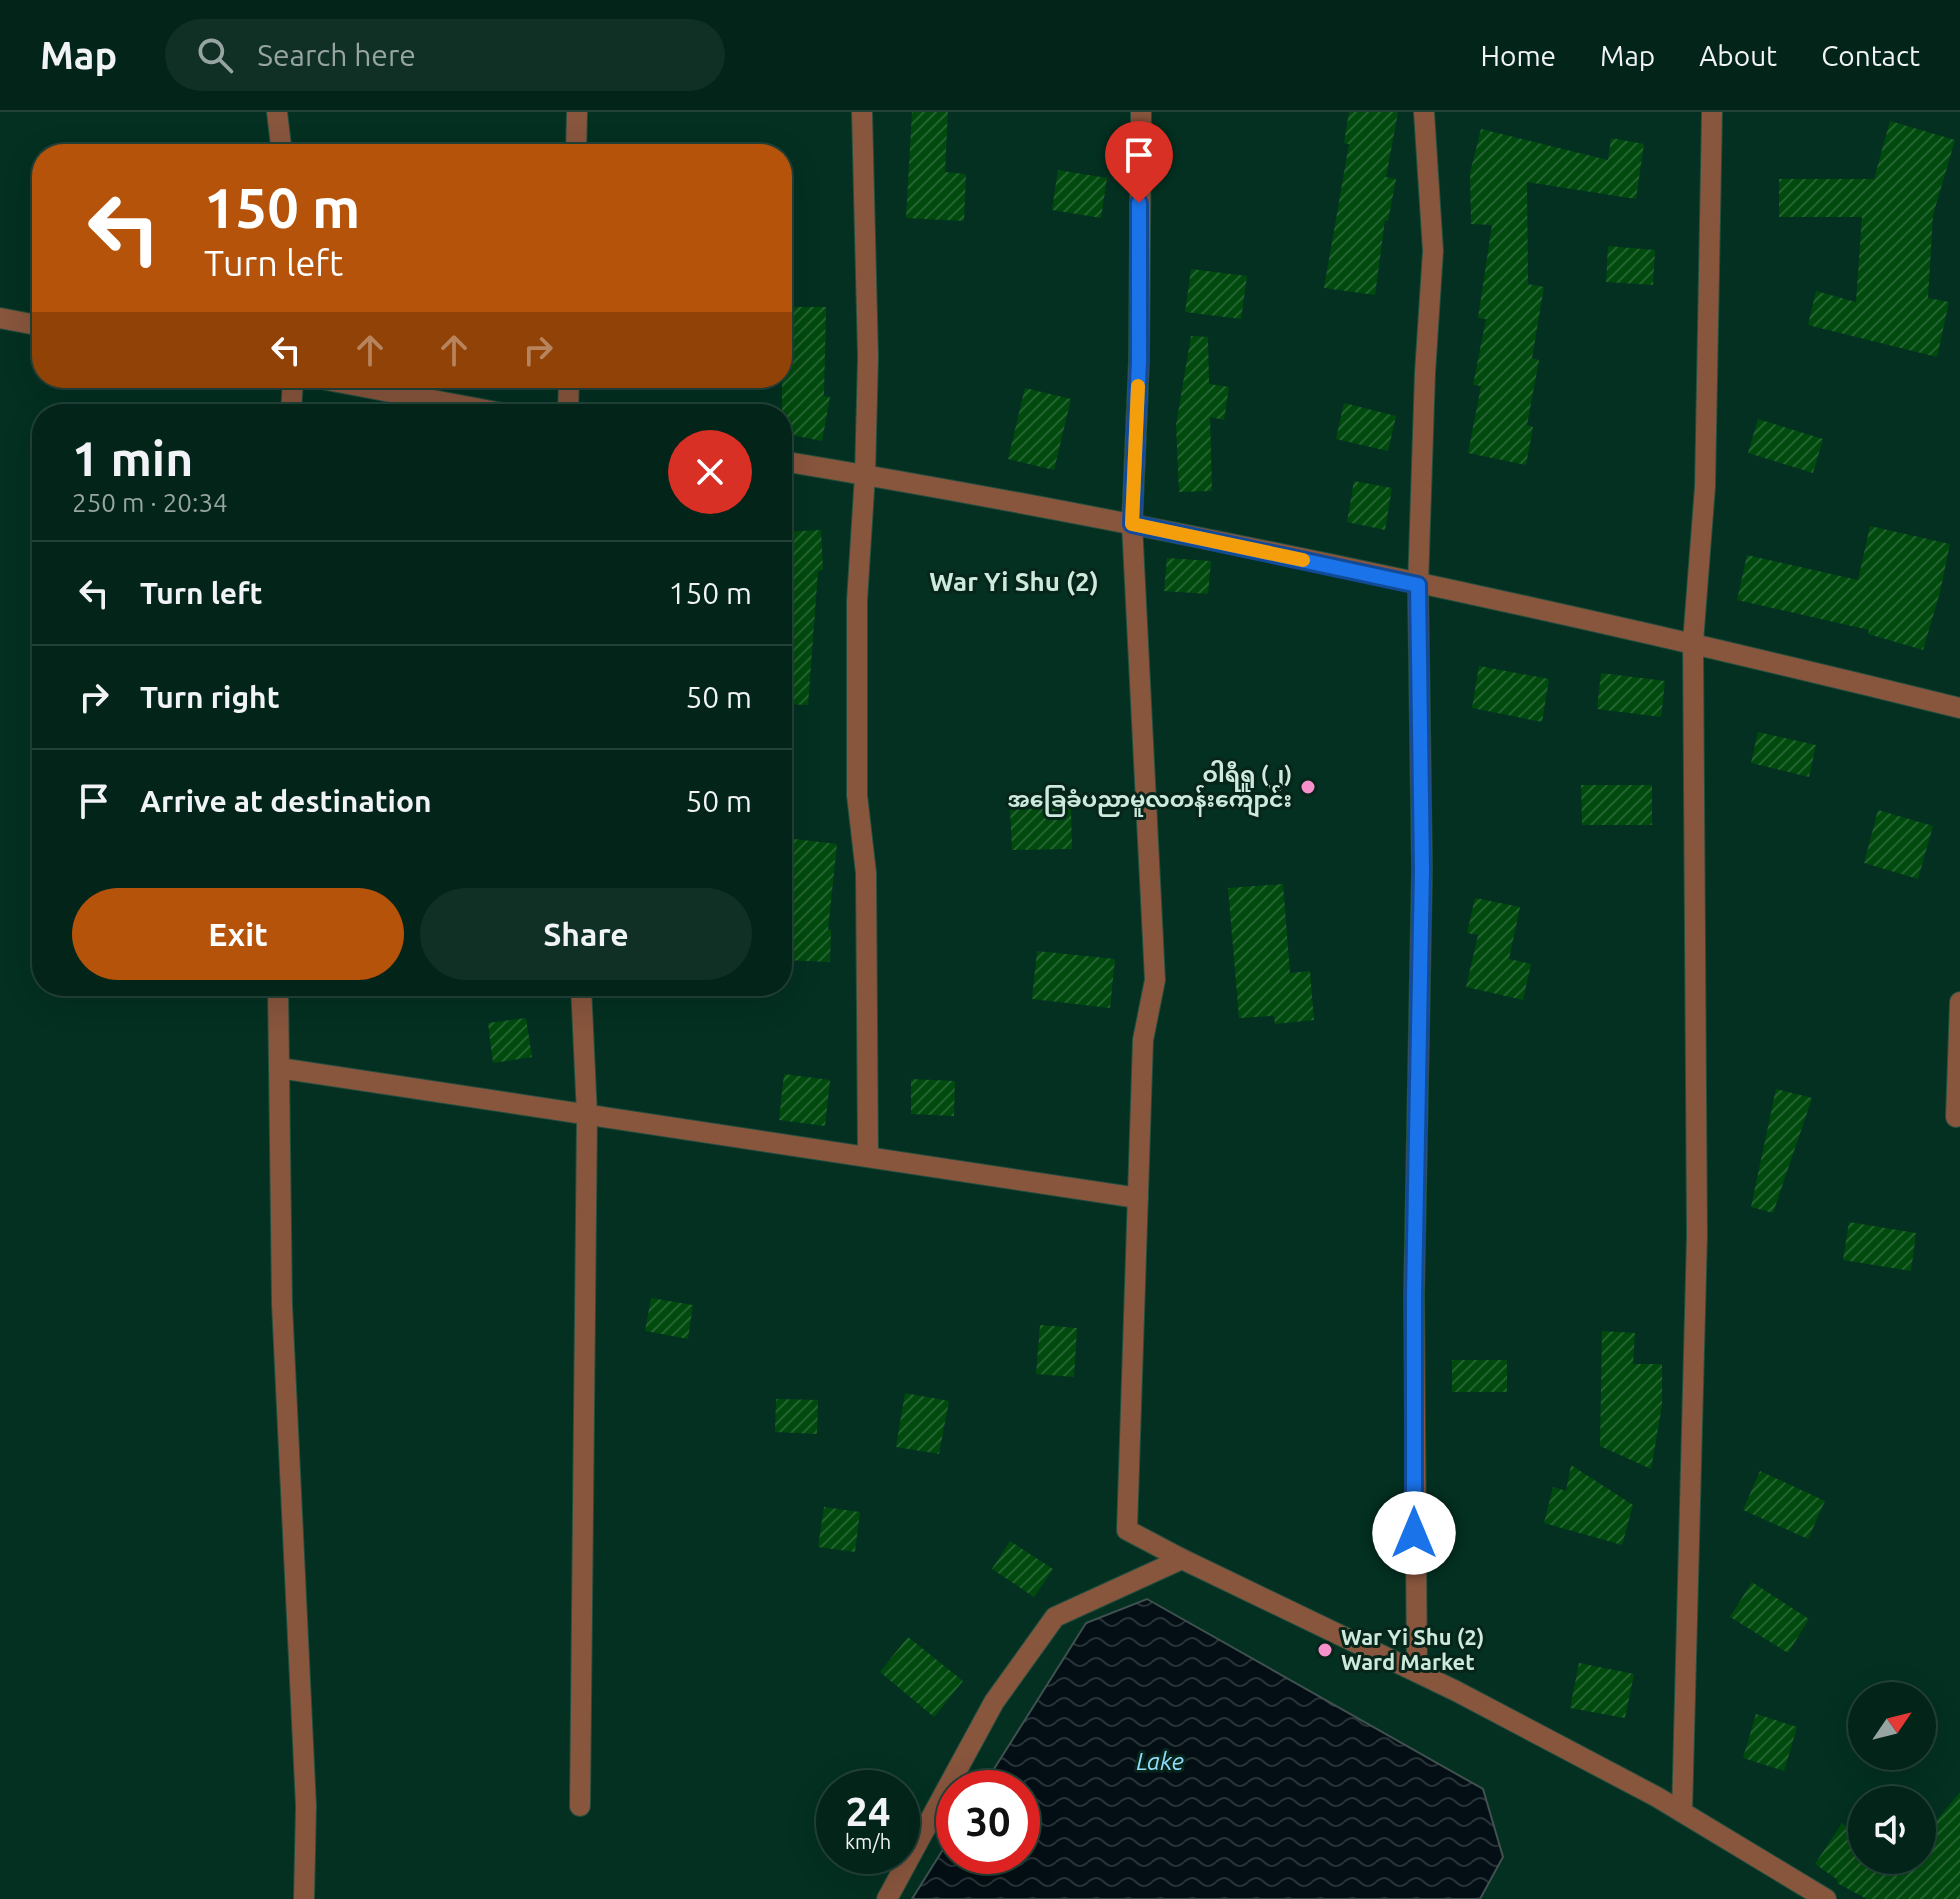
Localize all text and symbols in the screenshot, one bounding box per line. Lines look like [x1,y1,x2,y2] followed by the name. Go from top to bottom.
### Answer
[165,19,725,91] search box
[193,33,237,77] icon: search
[40,34,117,76] text: Map
[257,38,416,72] text: Search here
[1481,40,1556,71] text: Home
[1600,40,1655,71] text: Map
[1699,40,1777,71] text: About
[1821,40,1920,71] text: Contact
[1105,121,1173,203] pin
[1117,133,1161,177] icon: arrive
[72,176,176,280] icon: left
[204,176,360,239] text: 150 m
[204,242,343,283] text: Turn left
[264,328,308,372] icon: left
[348,328,392,372] icon: ahead
[432,328,476,372] icon: ahead
[516,328,560,372] icon: right
[668,430,752,514] button: close
[72,431,193,485] text: 1 min
[72,488,228,517] text: 250 m · 20:34
[929,567,1099,596] district label: War Yi Shu (2)
[72,571,116,615] icon: left
[140,576,262,610] text: Turn left
[668,576,752,610] text: 150 m
[72,675,116,719] icon: right
[140,680,280,714] text: Turn right
[685,680,752,714] text: 50 m
[1007,760,1292,818] place label: ဝါရီရူ (၂) အခြေခံပညာမူလတန်းကျောင်း
[1299,778,1317,796] marker: ဝါရီရူ (၂) အခြေခံပညာမူလတန်းကျောင်း
[72,779,116,823] icon: arrive
[140,784,432,818] text: Arrive at destination
[685,784,752,818] text: 50 m
[72,888,404,980] button: Exit
[420,888,752,980] button: Share
[1372,1491,1456,1575] position arrow
[1341,1624,1484,1674] place label: War Yi Shu (2) Ward Market
[1316,1641,1334,1659] marker: War Yi Shu (2) Ward Market
[1848,1682,1936,1770] north arrow
[1848,1682,1936,1874] map controls
[1136,1748,1184,1775] water label: Lake
[936,1770,1040,1874] speed limit sign: 30
[1848,1786,1936,1874] button: sound
[845,1789,891,1834] text: 24
[845,1830,891,1853] text: km/h

